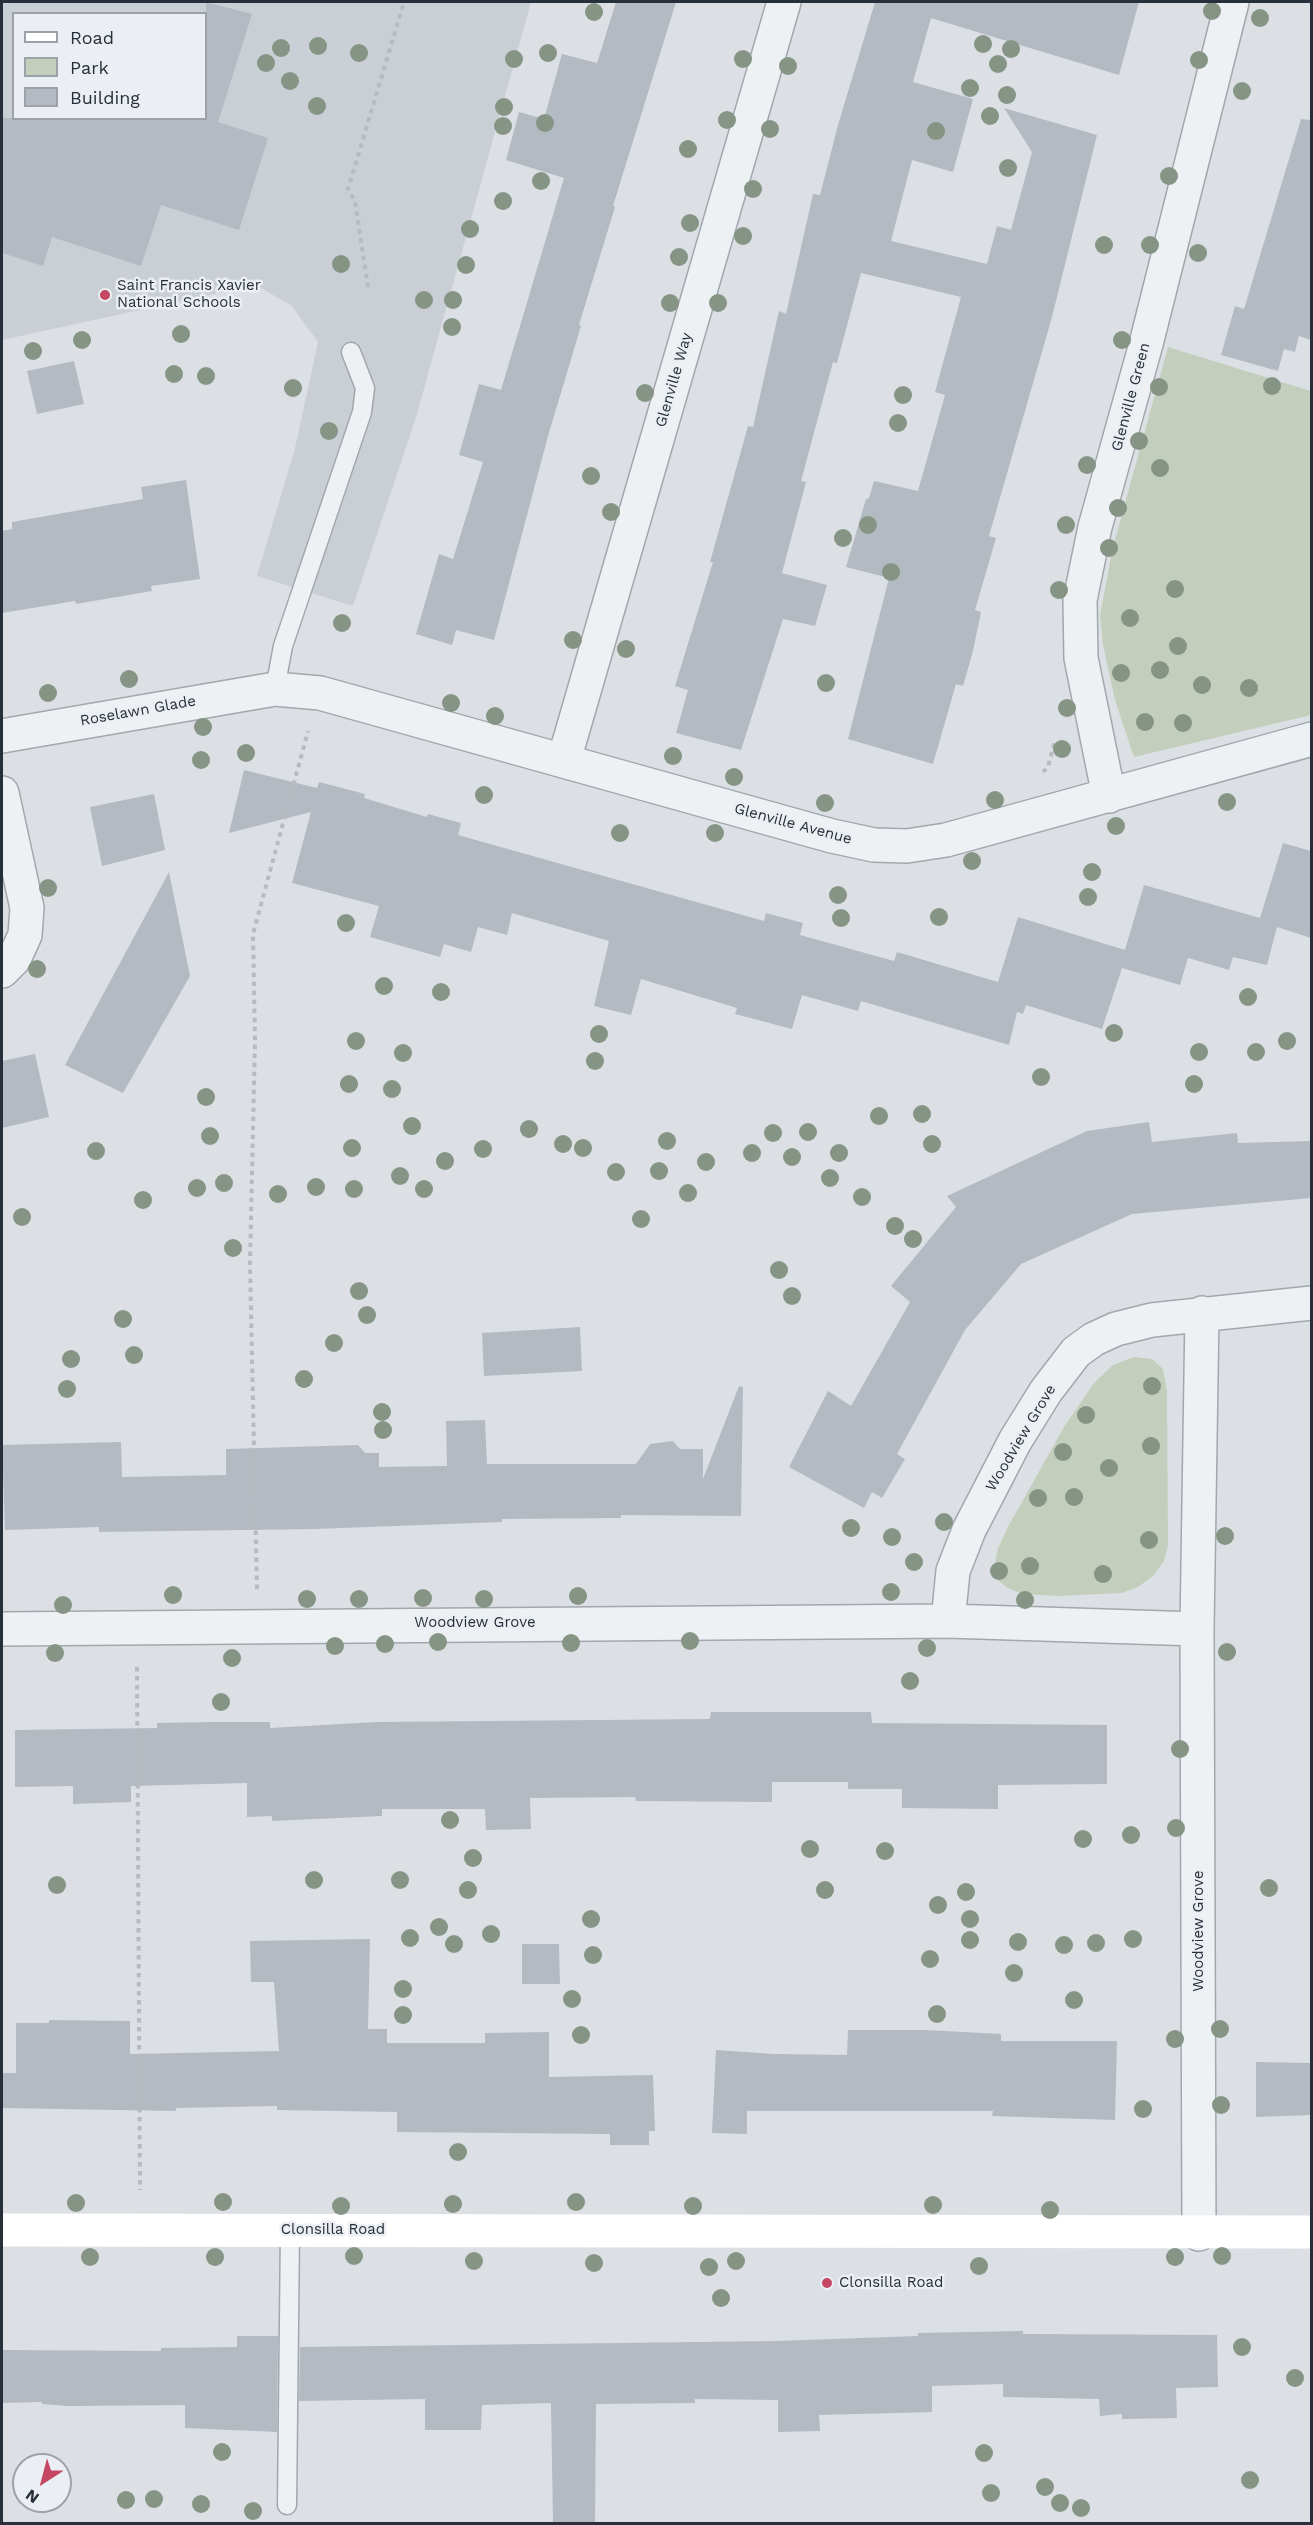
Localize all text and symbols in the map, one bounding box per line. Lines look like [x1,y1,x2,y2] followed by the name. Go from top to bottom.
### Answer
[12,12,207,120] legend
[70,27,114,48] text: Road
[70,57,109,78] text: Park
[70,87,140,108] text: Building
[117,277,261,312] place label: Saint Francis Xavier National Schools
[98,288,112,302] marker: Saint Francis Xavier National Schools
[652,331,696,429] street label: Glenville Way
[1108,341,1154,453] street label: Glenville Green
[79,692,197,730] street label: Roselawn Glade
[732,800,854,848] street label: Glenville Avenue
[982,1381,1060,1495] street label: Woodview Grove
[414,1614,536,1632] street label: Woodview Grove
[1190,1870,1208,1992] street label: Woodview Grove
[281,2221,385,2239] street label: Clonsilla Road
[839,2274,943,2292] place label: Clonsilla Road
[820,2276,834,2290] marker: Clonsilla Road
[12,2453,72,2513] north arrow
[22,2485,43,2508] text: N

